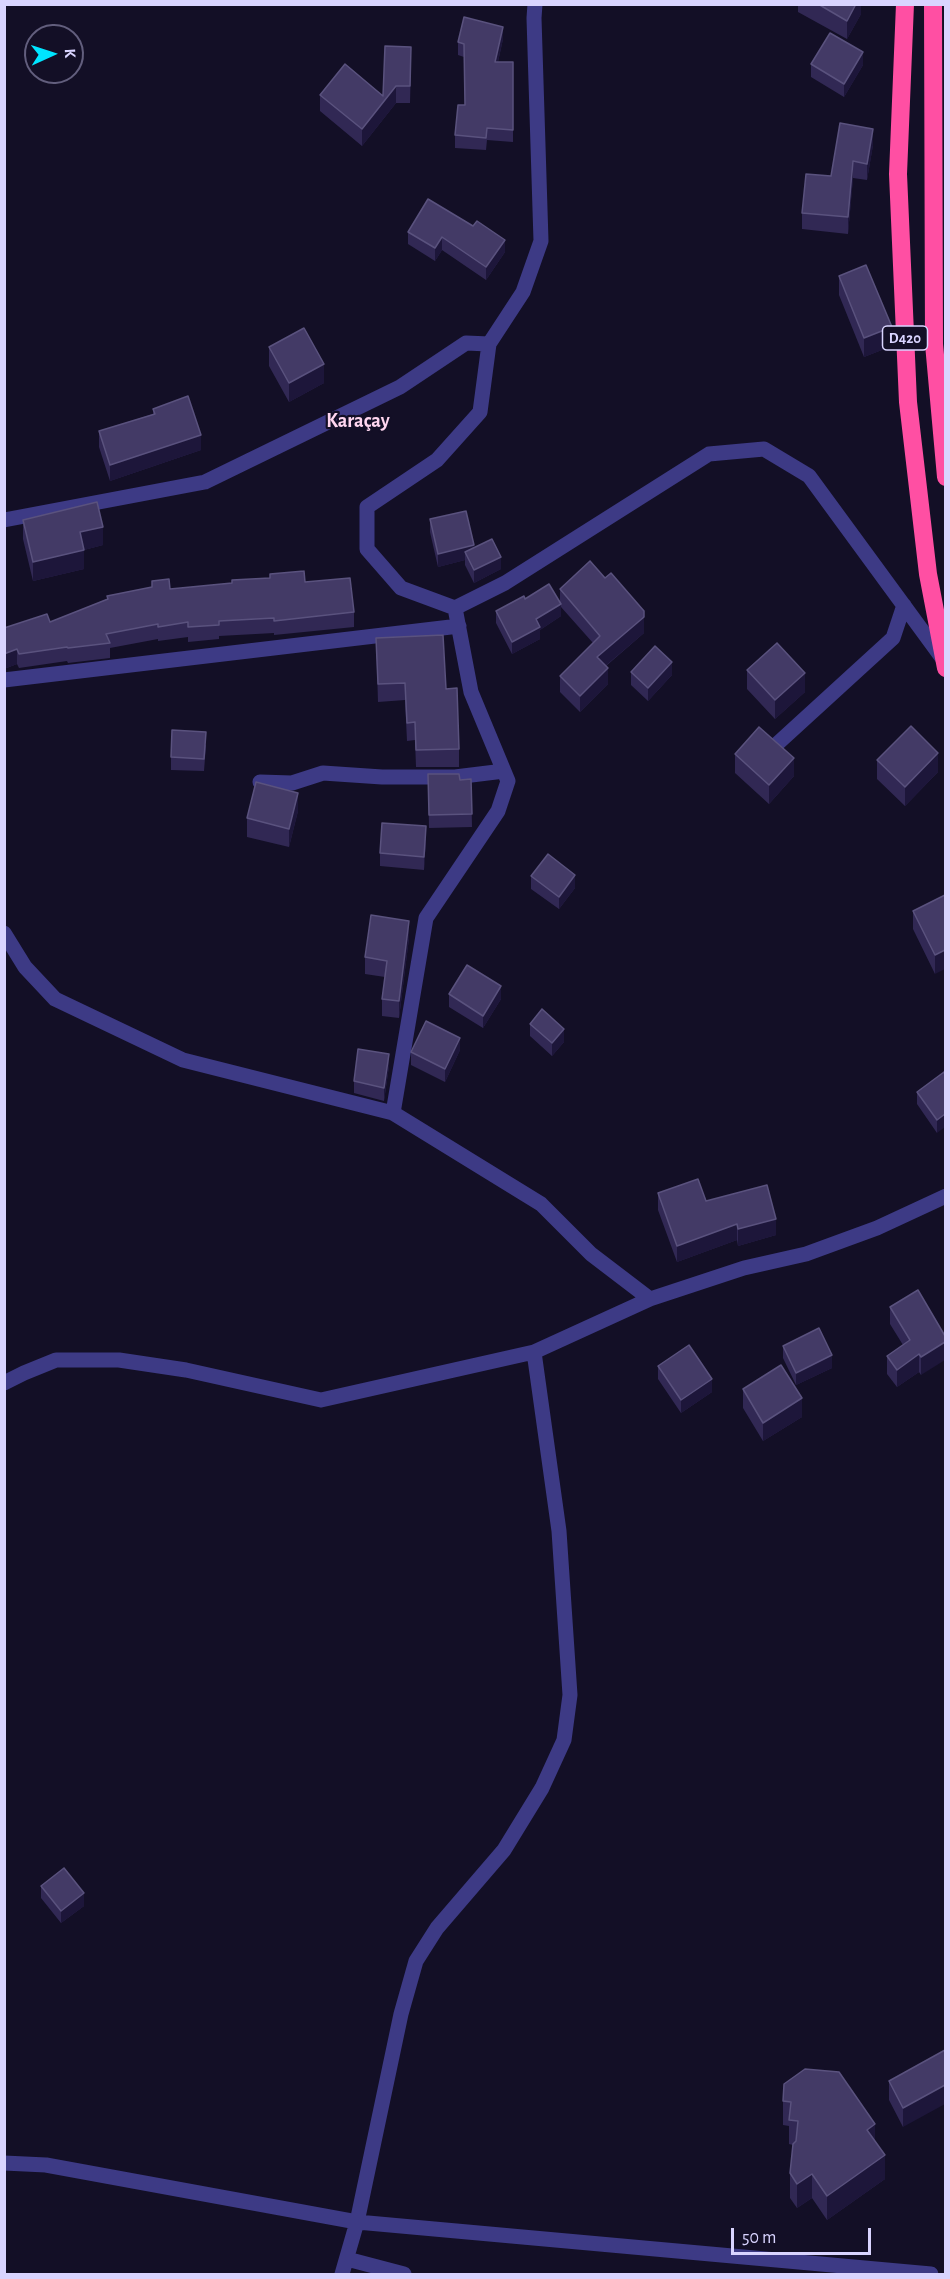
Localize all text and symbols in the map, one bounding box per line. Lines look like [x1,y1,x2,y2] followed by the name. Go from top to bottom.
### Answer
[24,24,84,84] north arrow
[62,48,78,58] text: K
[882,326,928,350] road number: D420
[326,409,390,433] district label: Karaçay
[734,2216,874,2254] scale bar
[742,2229,776,2247] text: 50 m

